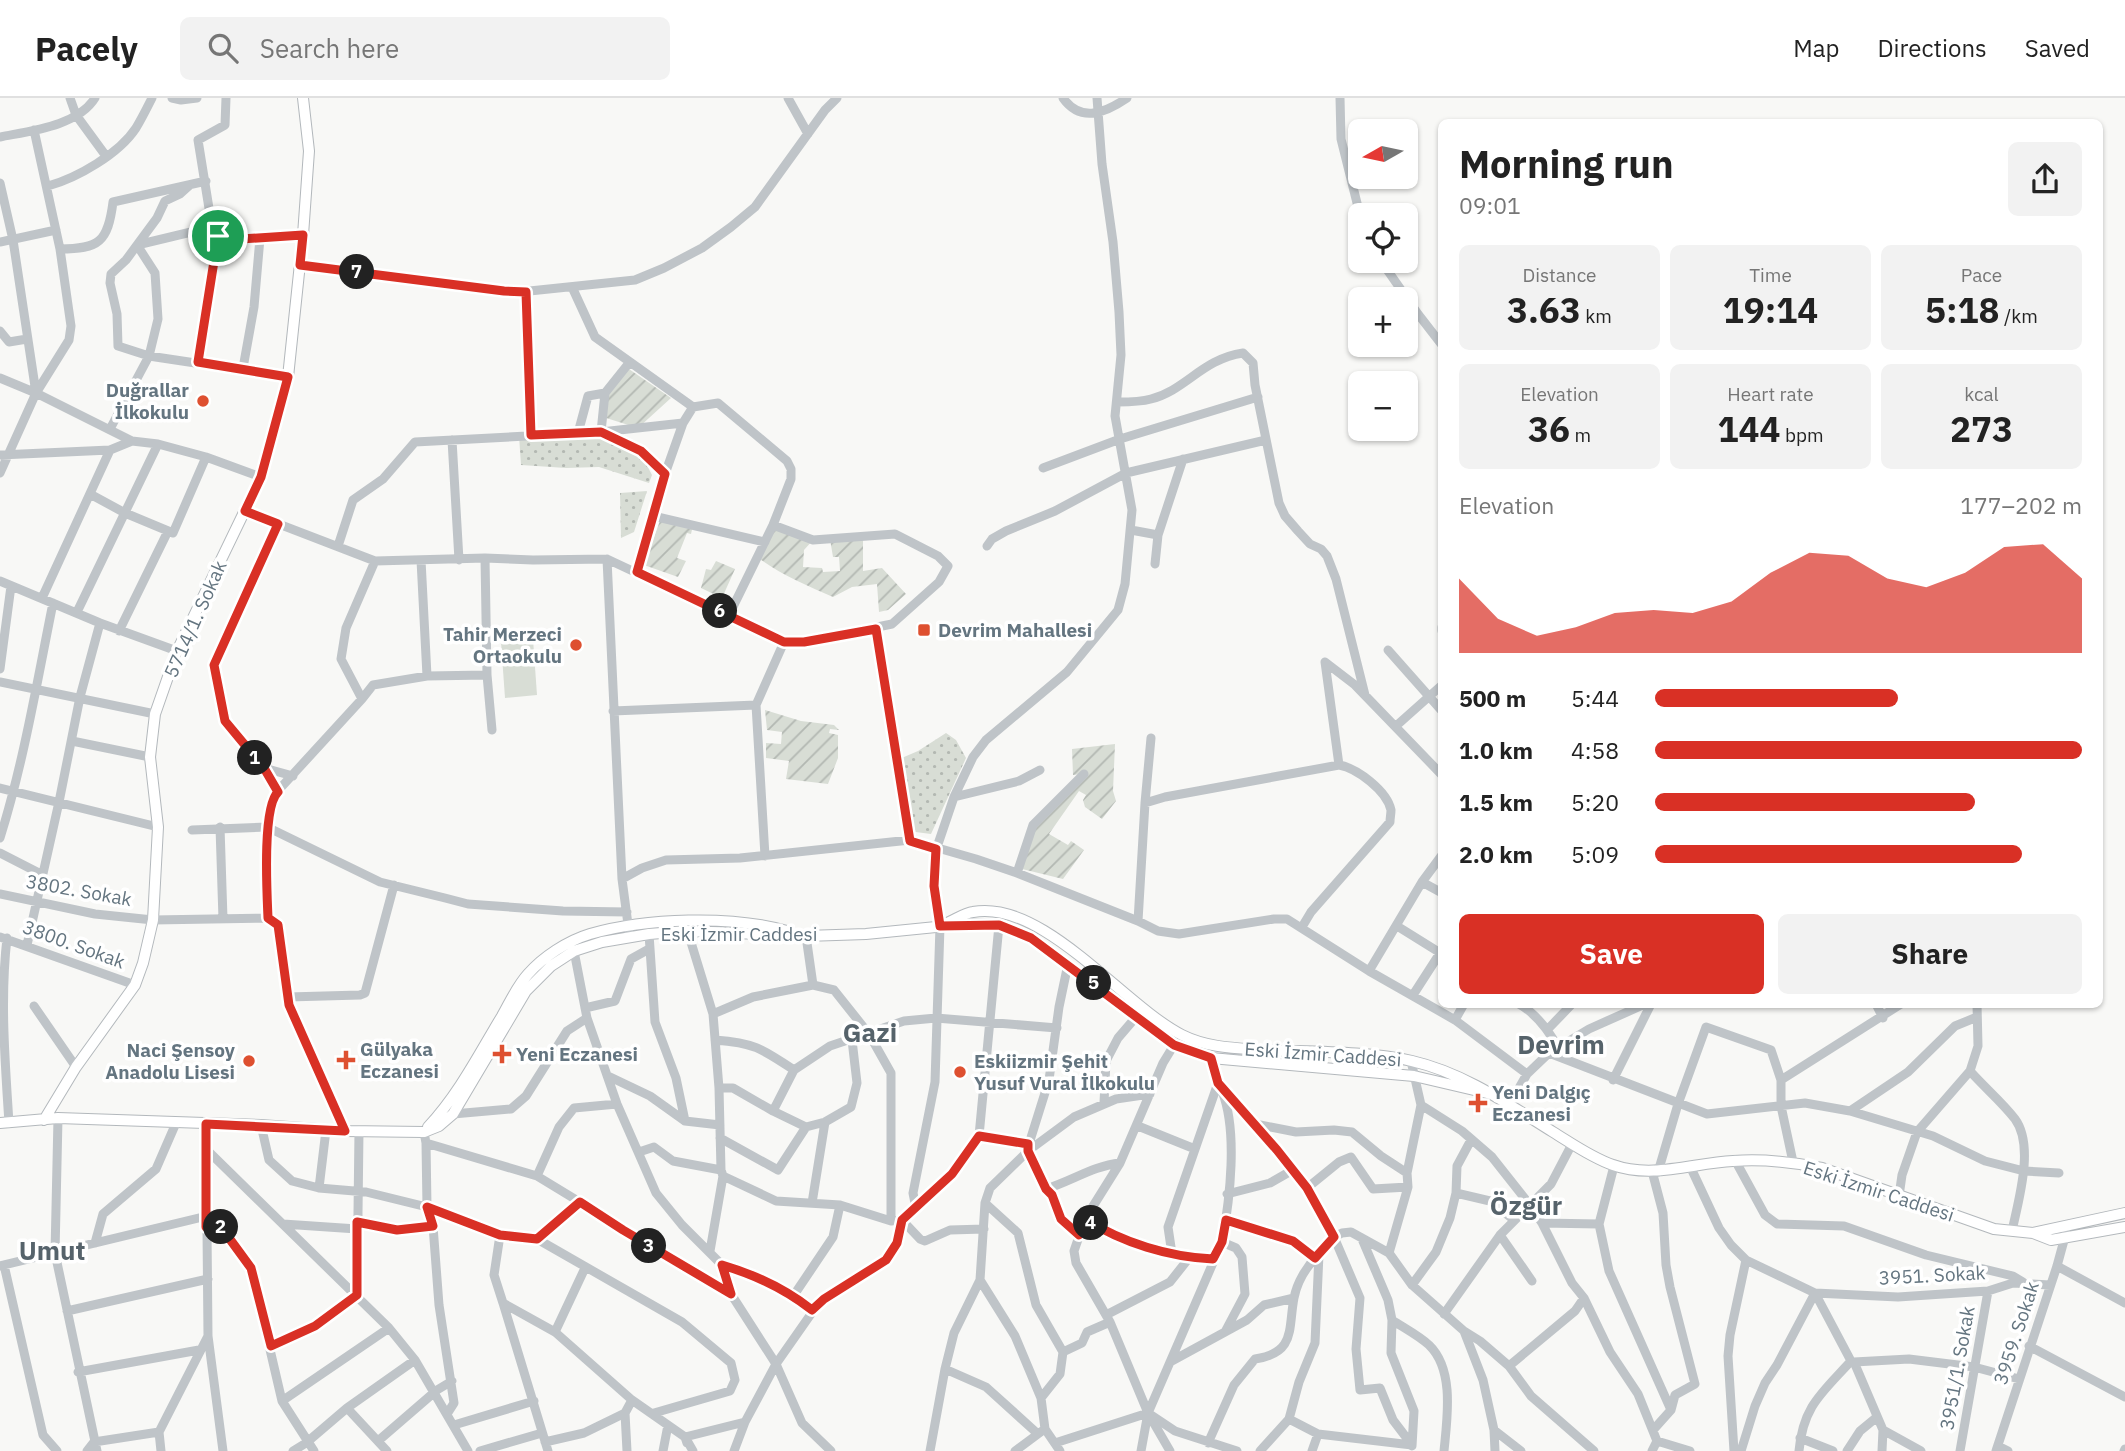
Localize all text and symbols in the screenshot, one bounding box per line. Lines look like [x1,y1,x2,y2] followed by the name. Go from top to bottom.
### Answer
[180,17,670,80] search box
[35,27,138,70] text: Pacely
[204,29,242,67] icon: search
[260,31,399,65] text: Search here
[1793,32,1839,64] text: Map
[1877,32,1987,64] text: Directions
[2025,32,2090,64] text: Saved
[1348,119,1418,189] north arrow
[1348,119,1418,441] map controls
[1459,139,1674,188] text: Morning run
[2008,142,2082,216] button: share
[1459,190,1521,220] text: 09:01
[1348,203,1418,273] button: locate
[188,206,248,266] pin
[199,217,237,255] icon: arrive
[340,254,374,290] pin: 7
[351,259,362,283] text: 7
[1522,263,1597,287] text: Distance
[1749,263,1792,287] text: Time
[1961,263,2002,287] text: Pace
[1348,287,1418,357] button: +
[1507,287,1581,333] text: 3.63
[1723,287,1818,333] text: 19:14
[1925,287,2000,333] text: 5:18
[1581,304,1612,328] text: km
[2000,304,2038,328] text: /km
[1348,371,1418,441] button: −
[106,378,189,424] place label: Duğrallar İlkokulu
[1520,382,1599,406] text: Elevation
[1727,382,1814,406] text: Heart rate
[1964,382,1999,406] text: kcal
[195,393,211,409] marker: Duğrallar İlkokulu
[1528,406,1570,452] text: 36
[1717,406,1780,452] text: 144
[1950,406,2013,452] text: 273
[1570,423,1591,447] text: m
[1780,423,1824,447] text: bpm
[1459,490,1554,520] text: Elevation
[1960,490,2082,520] text: 177–202 m
[158,557,232,681] street label: 5714/1. Sokak
[702,594,738,628] pin: 6
[714,598,725,622] text: 6
[938,618,1092,642] place label: Devrim Mahallesi
[443,622,562,668] place label: Tahir Merzeci Ortaokulu
[916,622,932,638] marker: Devrim Mahallesi
[568,637,584,653] marker: Tahir Merzeci Ortaokulu
[1459,683,1526,713] text: 500 m
[1571,683,1619,713] text: 5:44
[1459,735,1533,765] text: 1.0 km
[1571,735,1619,765] text: 4:58
[238,740,272,776] pin: 1
[249,745,260,769] text: 1
[1459,787,1533,817] text: 1.5 km
[1571,787,1619,817] text: 5:20
[1459,839,1533,869] text: 2.0 km
[1571,839,1619,869] text: 5:09
[24,869,134,911] street label: 3802. Sokak
[20,914,128,974] street label: 3800. Sokak
[1459,914,1764,994] button: Save
[1778,914,2082,994] button: Share
[660,922,818,946] street label: Eski İzmir Caddesi
[1076,966,1112,1001] pin: 5
[1088,970,1099,994] text: 5
[843,1015,897,1049] district label: Gazi
[1517,1027,1605,1061] district label: Devrim
[360,1037,439,1083] place label: Gülyaka Eczanesi
[1244,1037,1402,1071] street label: Eski İzmir Caddesi
[105,1038,236,1084] place label: Naci Şensoy Anadolu Lisesi
[516,1042,638,1066] place label: Yeni Eczanesi
[494,1046,510,1062] marker: Yeni Eczanesi
[974,1049,1155,1095] place label: Eskiizmir Şehit Yusuf Vural İlkokulu
[338,1052,354,1068] marker: Gülyaka Eczanesi
[241,1053,257,1069] marker: Naci Şensoy Anadolu Lisesi
[952,1064,968,1080] marker: Eskiizmir Şehit Yusuf Vural İlkokulu
[1492,1080,1591,1126] place label: Yeni Dalgıç Eczanesi
[1470,1095,1486,1111] marker: Yeni Dalgıç Eczanesi
[1801,1155,1957,1227] street label: Eski İzmir Caddesi
[1490,1188,1562,1222] district label: Özgür
[1074,1206,1108,1240] pin: 4
[204,1210,238,1244] pin: 2
[1085,1210,1096,1234] text: 4
[215,1214,226,1238] text: 2
[632,1228,666,1264] pin: 3
[19,1233,85,1267] district label: Umut
[643,1233,654,1257] text: 3
[1878,1260,1986,1290] street label: 3951. Sokak
[1988,1278,2044,1388] street label: 3959. Sokak
[1934,1304,1980,1432] street label: 3951/1. Sokak

